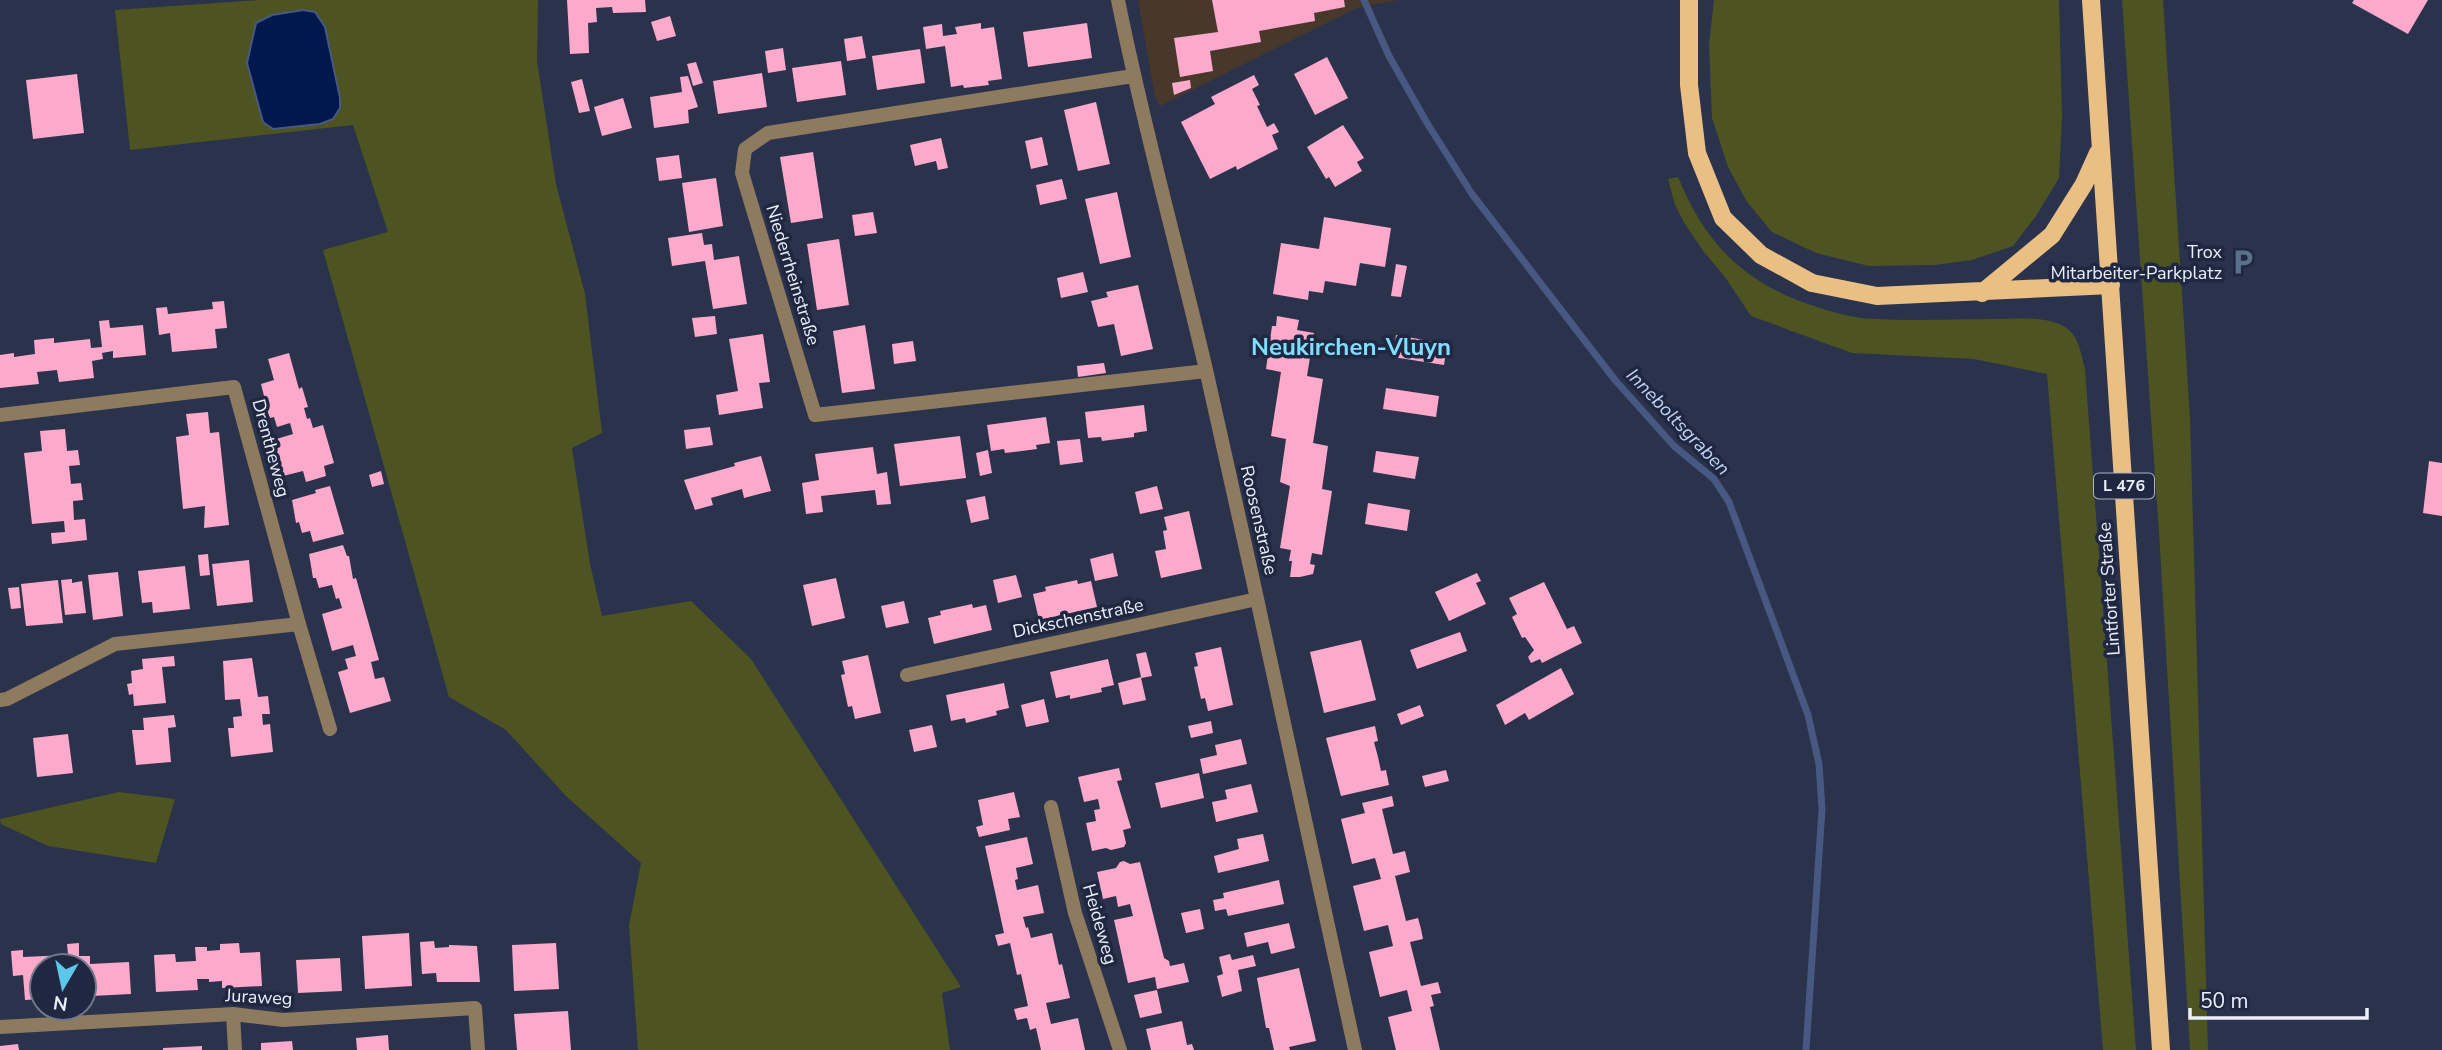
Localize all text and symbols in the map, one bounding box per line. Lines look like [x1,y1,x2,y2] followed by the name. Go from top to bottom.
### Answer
[760,202,826,348] street label: Niederrheinstraße
[2051,240,2223,285] place label: Trox Mitarbeiter-Parkplatz
[2228,247,2258,277] parking icon: Trox Mitarbeiter-Parkplatz
[1251,331,1451,363] district label: Neukirchen-Vluyn
[1620,363,1736,481] water label: Inneboltsgraben
[246,396,296,500] street label: Drentheweg
[1235,463,1283,577] street label: Roosenstraße
[2094,474,2154,499] road number: L 476
[2092,521,2126,657] street label: Lintforter Straße
[1010,592,1146,644] street label: Dickschenstraße
[1077,881,1123,967] street label: Heideweg
[28,952,98,1022] north arrow
[2190,976,2367,1020] scale bar
[224,983,293,1011] street label: Juraweg
[2200,987,2249,1015] text: 50 m
[51,989,70,1017] text: N

